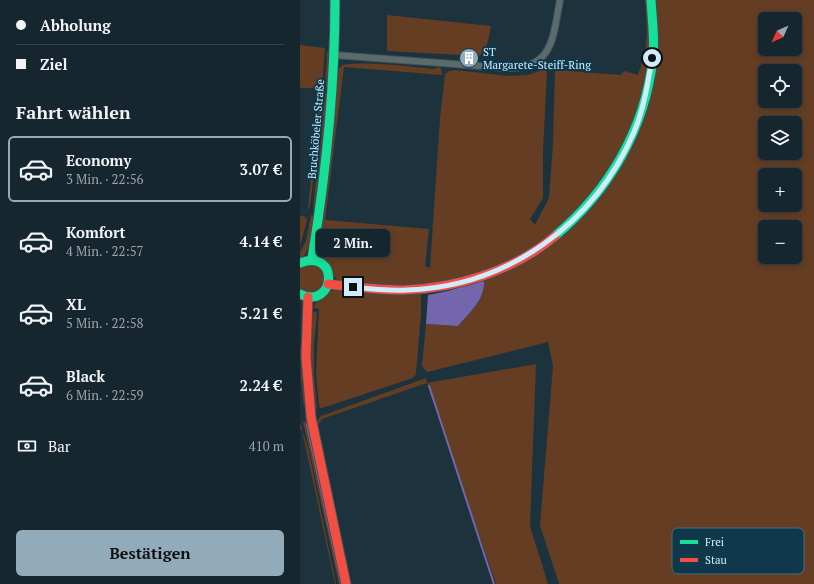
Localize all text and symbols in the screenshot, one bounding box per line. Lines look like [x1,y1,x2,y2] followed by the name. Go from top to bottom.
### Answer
[758,12,802,56] north arrow
[758,12,802,264] map controls
[40,15,111,35] text: Abholung
[483,45,591,72] place label: ST Margarete-Steiff-Ring
[458,47,480,69] building icon: ST Margarete-Steiff-Ring
[643,49,661,67] route start
[40,54,68,74] text: Ziel
[758,64,802,108] button: locate
[305,78,327,179] street label: Bruchköbeler Straße
[16,100,131,124] text: Fahrt wählen
[758,116,802,160] button: layers
[66,150,131,170] text: Economy
[18,151,54,187] icon: car
[240,159,282,179] text: 3.07 €
[758,168,802,212] button: +
[66,170,144,188] text: 3 Min. · 22:56
[758,220,802,264] button: −
[66,222,125,242] text: Komfort
[18,223,54,259] icon: car
[316,229,390,257] callout: 2 Min.
[240,231,282,251] text: 4.14 €
[333,234,373,252] text: 2 Min.
[66,242,144,260] text: 4 Min. · 22:57
[344,278,362,296] route end
[66,294,86,314] text: XL
[18,295,54,331] icon: car
[240,303,282,323] text: 5.21 €
[66,314,144,332] text: 5 Min. · 22:58
[66,366,105,386] text: Black
[18,367,54,403] icon: car
[240,375,282,395] text: 2.24 €
[66,386,144,404] text: 6 Min. · 22:59
[16,435,38,457] icon: cash
[48,436,71,456] text: Bar
[249,437,284,455] text: 410 m
[672,528,804,574] legend
[16,530,284,576] button: Bestätigen
[705,535,724,549] text: Frei
[705,553,728,567] text: Stau

